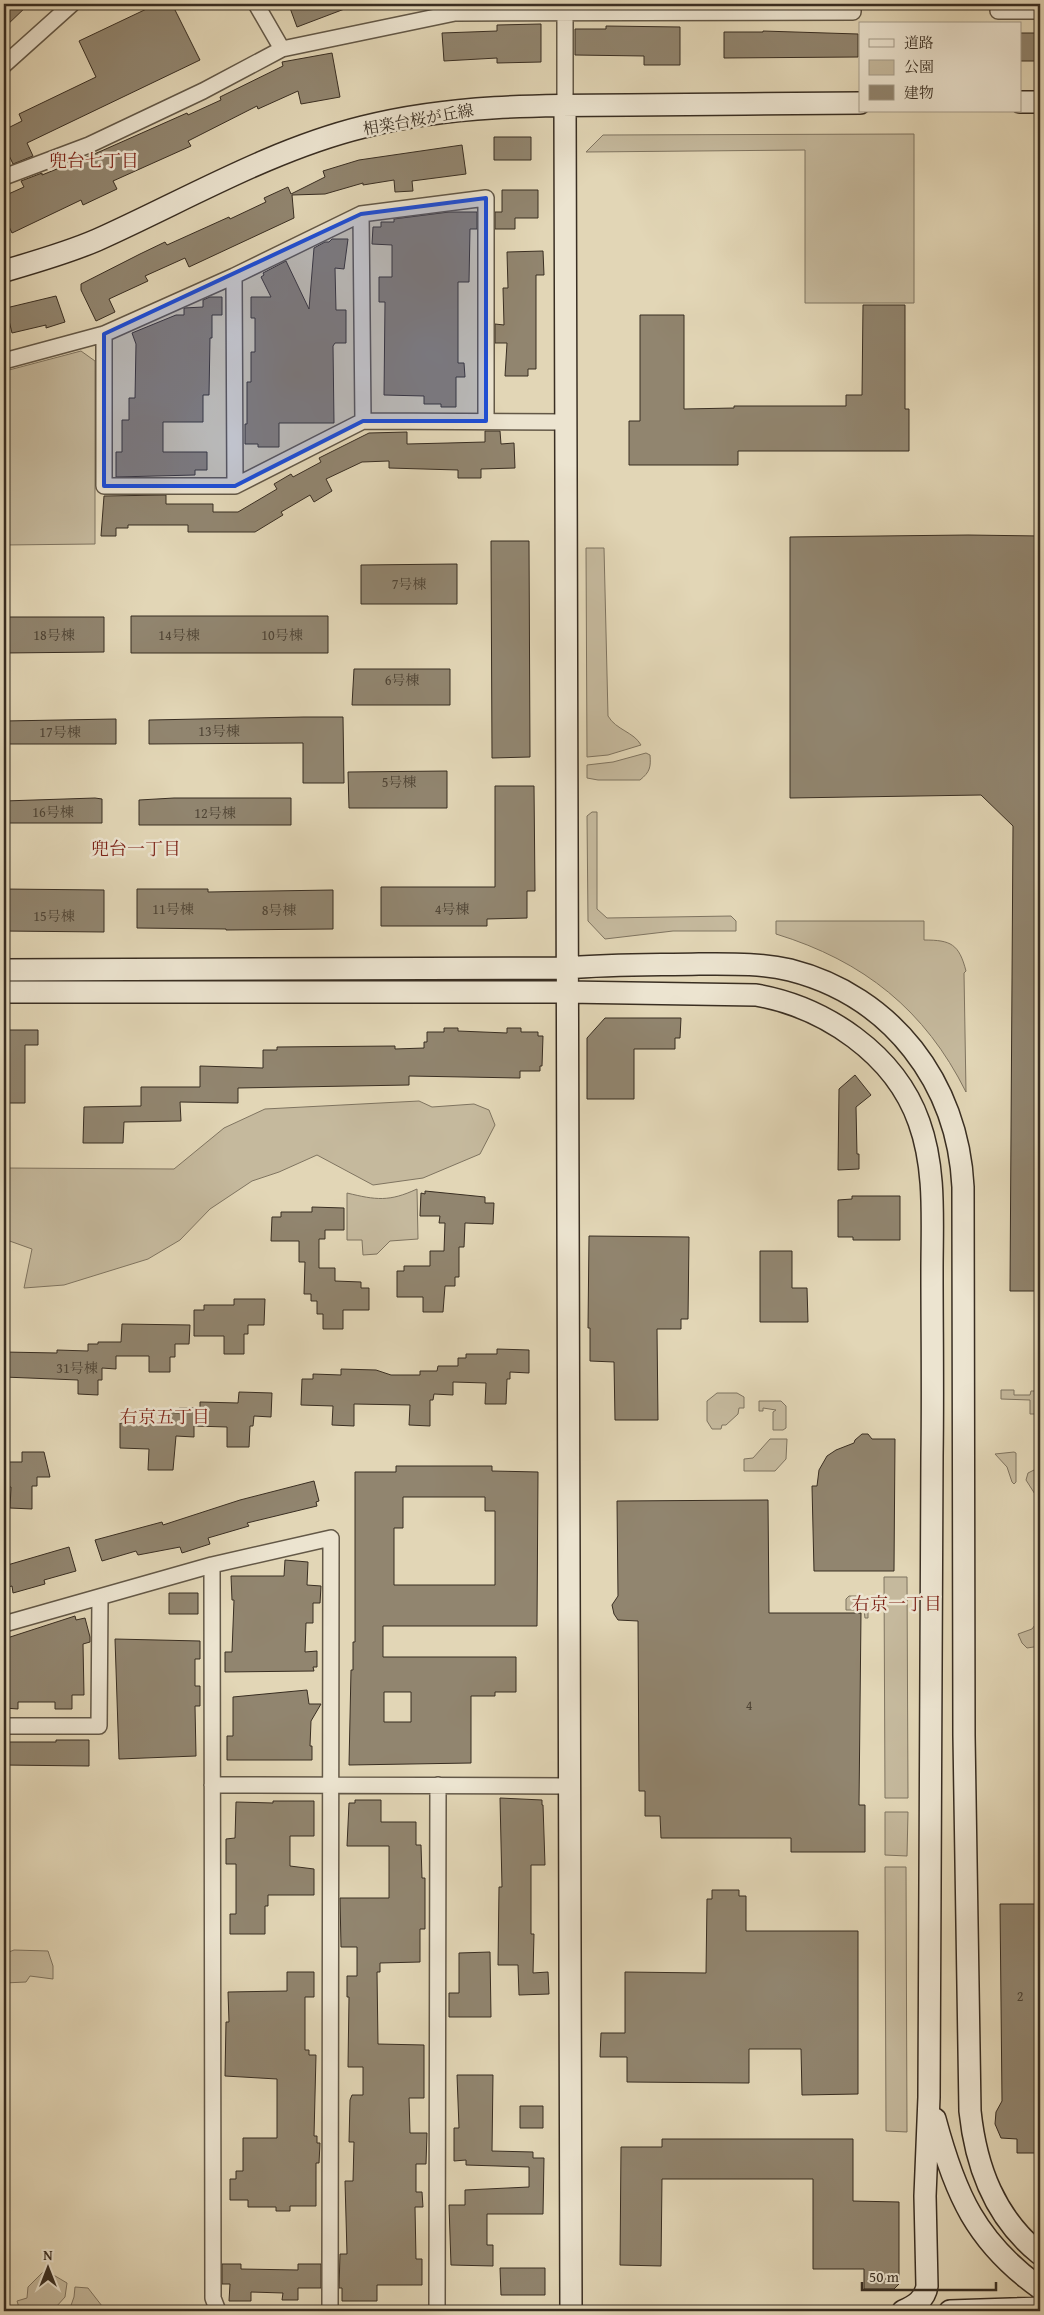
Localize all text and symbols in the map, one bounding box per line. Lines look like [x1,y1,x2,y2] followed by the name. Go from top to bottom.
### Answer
[859,22,1022,112] legend
[904,32,934,53] text: 道路
[904,56,934,77] text: 公園
[904,82,934,103] text: 建物
[361,97,475,141] street label: 相楽台桜が丘線
[49,147,139,174] district label: 兜台七丁目
[392,574,426,594] house number: 7号棟
[33,625,75,645] house number: 18号棟
[158,625,200,645] house number: 14号棟
[261,625,303,645] house number: 10号棟
[385,670,419,690] house number: 6号棟
[198,721,240,741] house number: 13号棟
[39,722,81,742] house number: 17号棟
[382,772,416,792] house number: 5号棟
[32,802,74,822] house number: 16号棟
[194,803,236,823] house number: 12号棟
[91,835,181,862] district label: 兜台一丁目
[152,899,194,919] house number: 11号棟
[435,899,469,919] house number: 4号棟
[262,900,296,920] house number: 8号棟
[33,906,75,926] house number: 15号棟
[56,1358,98,1378] house number: 31号棟
[120,1403,210,1430] district label: 右京五丁目
[852,1590,942,1617] district label: 右京一丁目
[746,1695,753,1715] house number: 4
[1017,1986,1023,2006] house number: 2
[22,2242,72,2292] north arrow
[43,2245,53,2265] text: N
[862,2260,995,2292] scale bar
[869,2266,900,2287] text: 50 m

